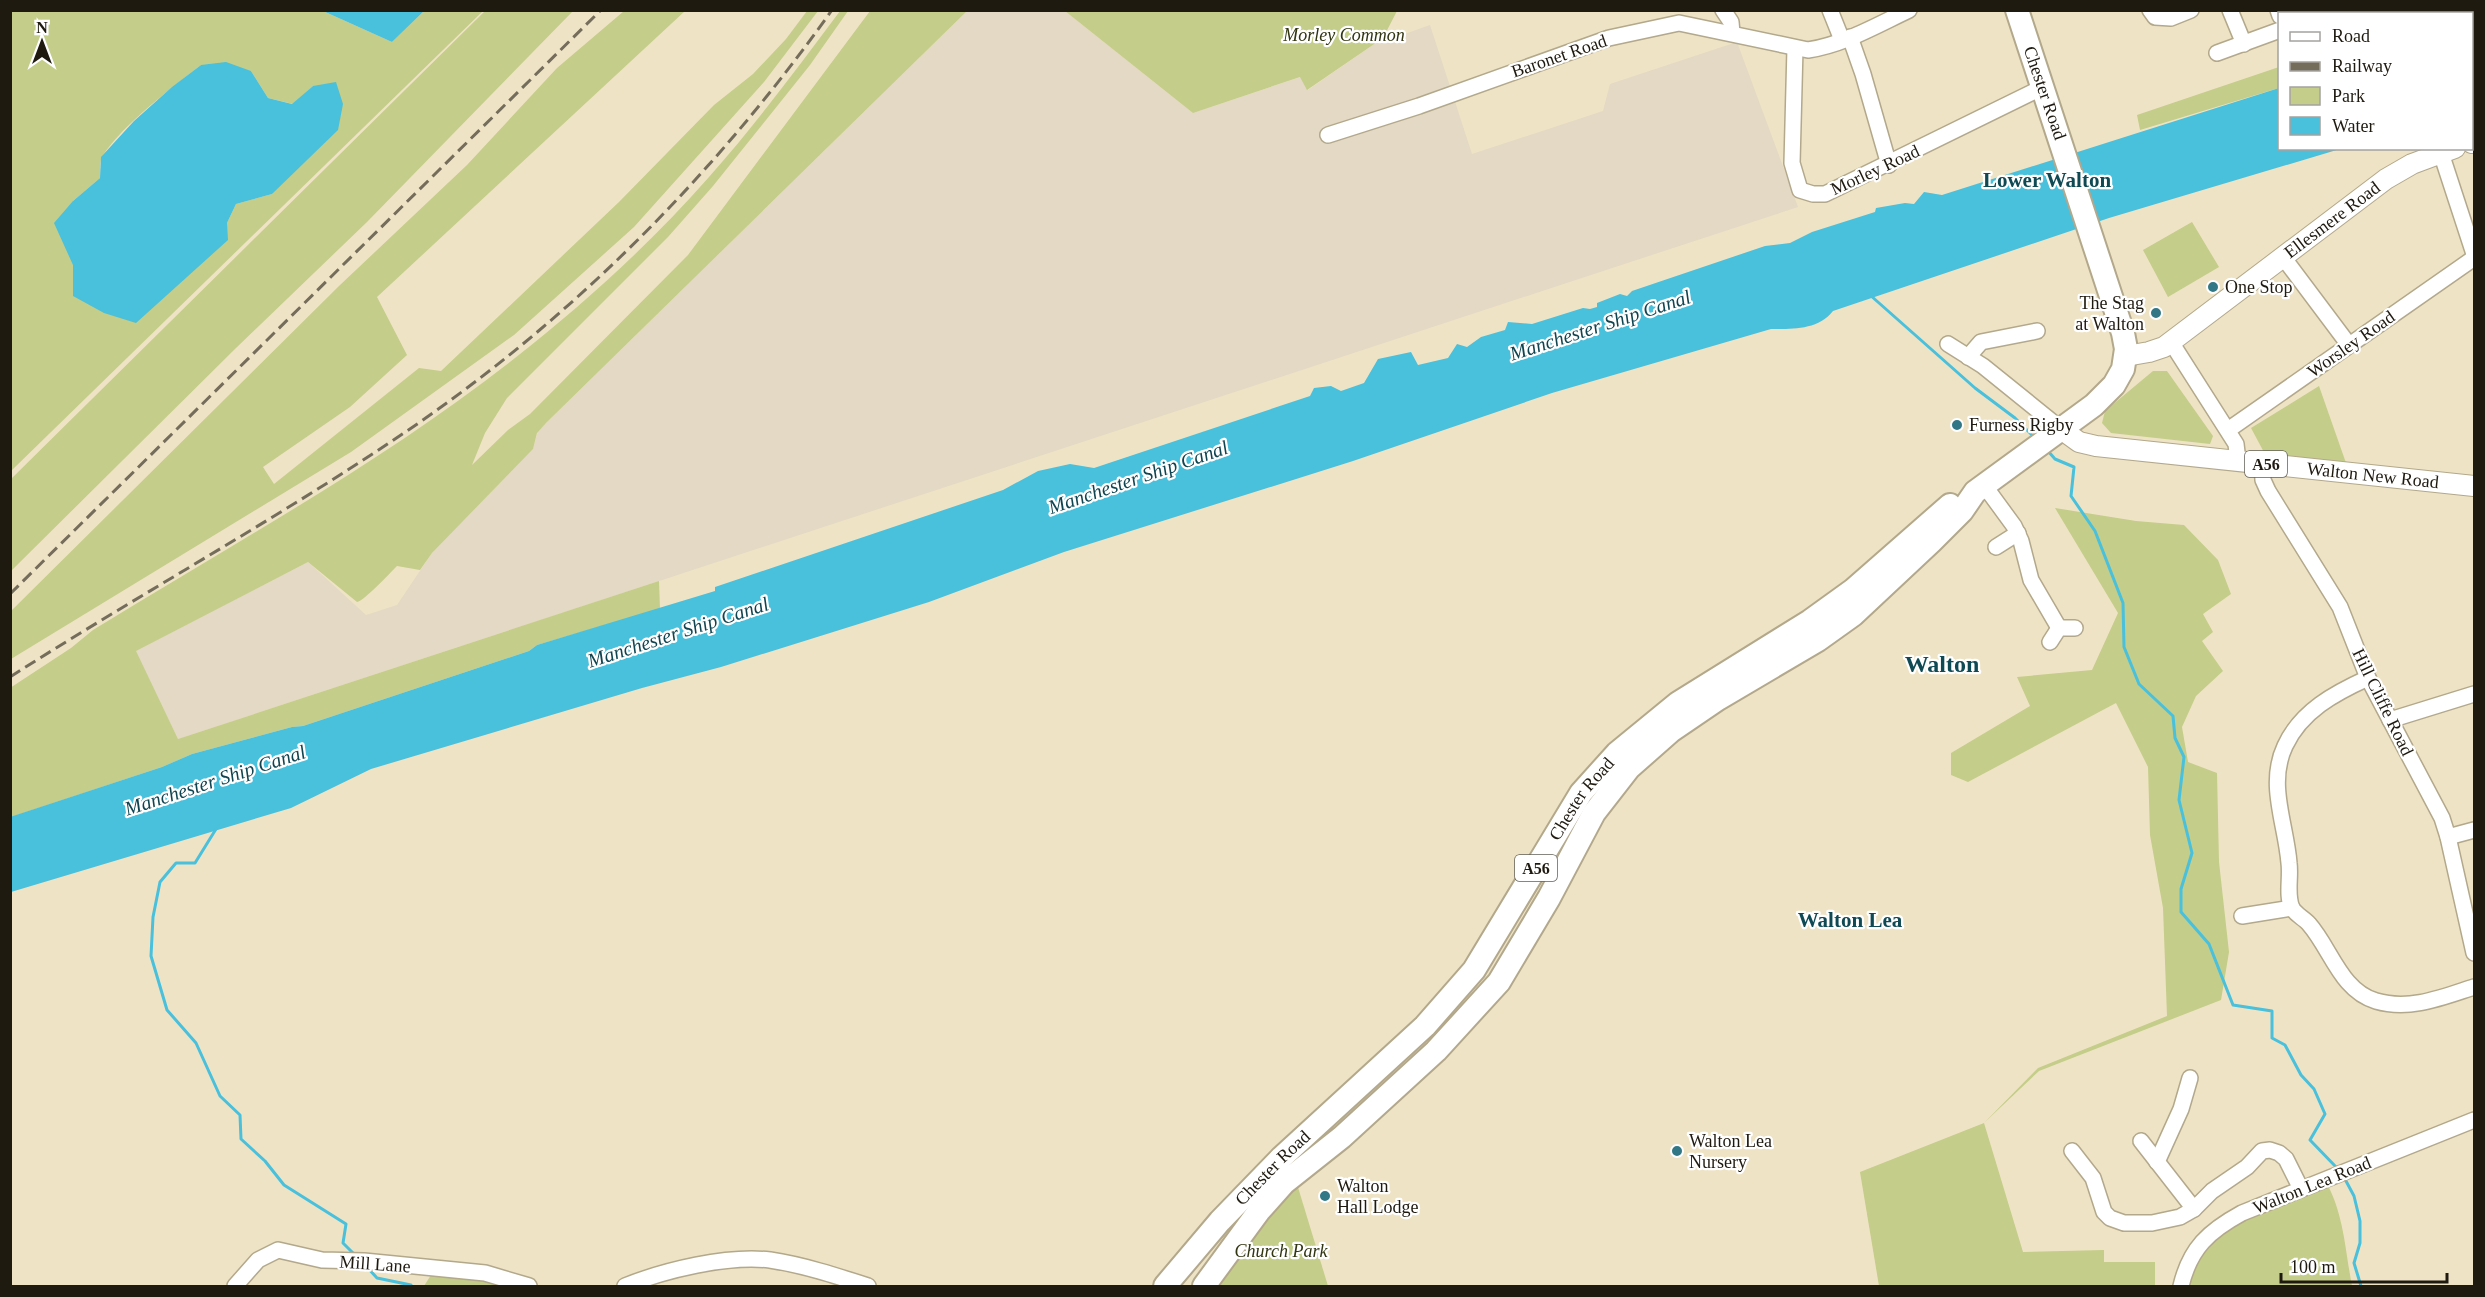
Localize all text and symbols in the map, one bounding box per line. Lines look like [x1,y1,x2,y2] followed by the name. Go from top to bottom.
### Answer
[12,12,72,72] north arrow
[2278,12,2473,150] legend
[36,19,48,36] text: N
[1282,25,1405,45] park label: Morley Common
[2332,26,2370,46] text: Road
[1509,30,1609,82] street label: Baronet Road
[2020,44,2070,142] street label: Chester Road
[2332,56,2392,76] text: Railway
[2332,86,2365,106] text: Park
[2332,116,2375,136] text: Water
[1828,141,1922,199] street label: Morley Road
[1983,168,2111,192] district label: Lower Walton
[2280,177,2384,262] street label: Ellesmere Road
[2225,277,2293,297] place label: One Stop
[2206,280,2220,294] marker: One Stop
[1506,285,1694,366] water label: Manchester Ship Canal
[2075,293,2144,334] place label: The Stag at Walton
[2149,306,2163,320] marker: The Stag at Walton
[2303,307,2399,381] street label: Worsley Road
[1969,415,2074,435] place label: Furness Rigby
[1950,418,1964,432] marker: Furness Rigby
[1044,436,1232,519] water label: Manchester Ship Canal
[2245,451,2287,477] road number: A56
[2306,458,2440,492] street label: Walton New Road
[584,592,772,673] water label: Manchester Ship Canal
[2348,645,2418,759] street label: Hill Cliffe Road
[1905,651,1979,677] district label: Walton
[121,740,309,821] water label: Manchester Ship Canal
[1545,753,1618,844] street label: Chester Road
[1515,855,1557,881] road number: A56
[1798,908,1903,932] district label: Walton Lea
[1231,1126,1314,1209] street label: Chester Road
[1689,1131,1772,1172] place label: Walton Lea Nursery
[1670,1144,1684,1158] marker: Walton Lea Nursery
[2250,1152,2374,1218] street label: Walton Lea Road
[1337,1176,1418,1217] place label: Walton Hall Lodge
[1318,1189,1332,1203] marker: Walton Hall Lodge
[1235,1241,1328,1261] park label: Church Park
[2281,1246,2448,1284] scale bar
[339,1252,411,1276] street label: Mill Lane
[2290,1257,2336,1277] text: 100 m

